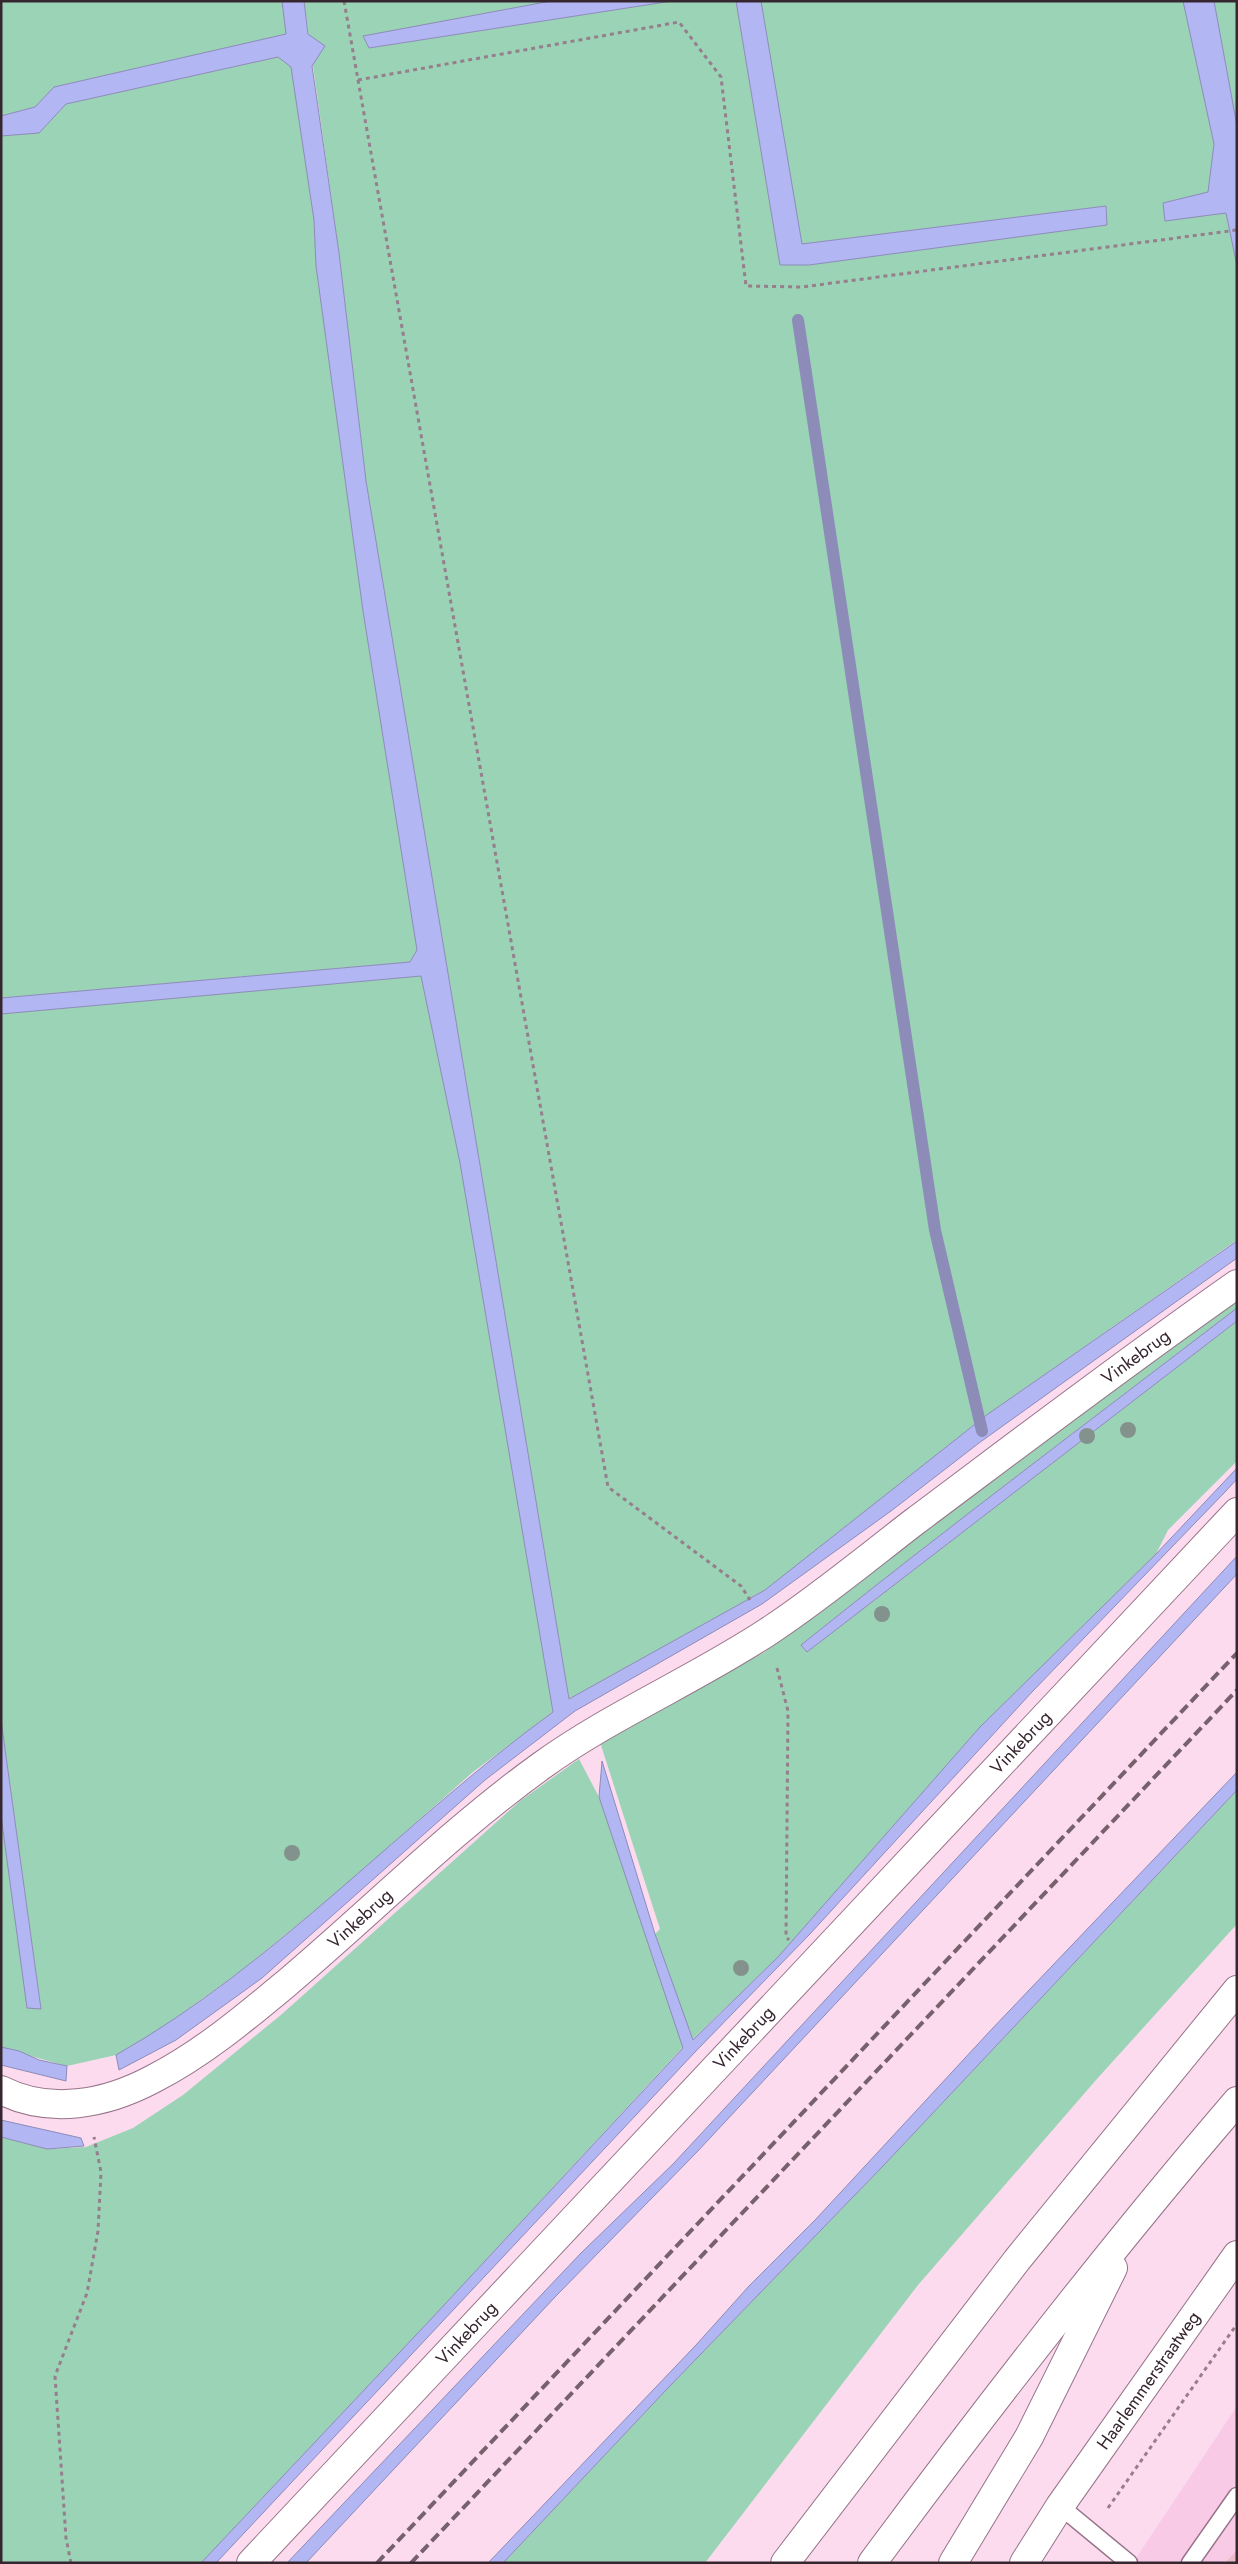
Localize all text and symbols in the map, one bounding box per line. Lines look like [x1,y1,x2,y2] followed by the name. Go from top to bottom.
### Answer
[1096,1323,1175,1391] street label: Vinkebrug
[984,1705,1057,1780] street label: Vinkebrug
[322,1882,398,1955] street label: Vinkebrug
[707,2000,780,2076] street label: Vinkebrug
[430,2296,503,2371] street label: Vinkebrug
[1091,2306,1206,2455] street label: Haarlemmerstraatweg

